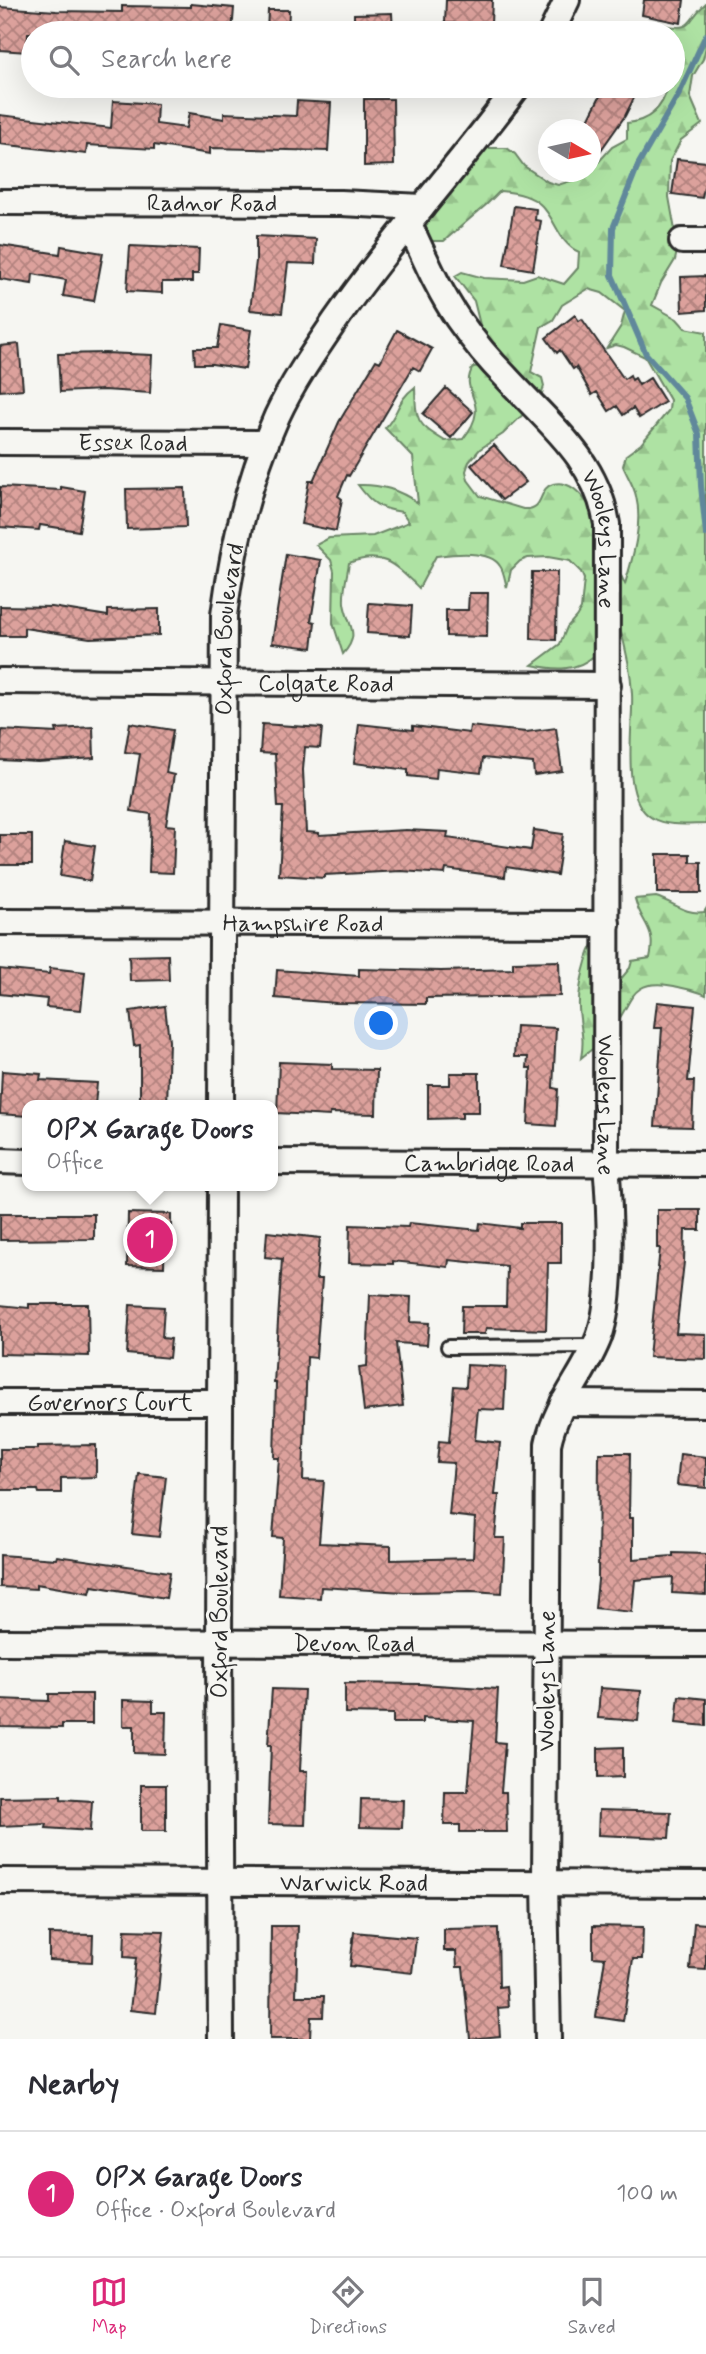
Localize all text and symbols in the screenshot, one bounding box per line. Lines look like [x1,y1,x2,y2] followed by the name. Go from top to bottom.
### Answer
[21,21,685,98] search box
[45,41,83,79] icon: search
[101,43,232,77] text: Search here
[538,119,601,182] north arrow
[147,188,277,220] street label: Radnor Road
[78,428,188,460] street label: Essex Road
[573,465,621,609] street label: Wooleys Lane
[209,541,253,716] street label: Oxford Boulevard
[258,669,394,702] street label: Colgate Road
[222,909,384,940] street label: Hampshire Road
[364,1006,398,1040] your location
[589,1035,621,1177] street label: Wooleys Lane
[22,1100,278,1191] popup
[46,1114,254,1148] text: OPX Garage Doors
[46,1148,104,1178] text: Office
[404,1149,574,1182] street label: Cambridge Road
[127,1214,173,1266] pin: 1
[27,1388,193,1419] street label: Governors Court
[205,1526,238,1698] street label: Oxford Boulevard
[532,1611,563,1751] street label: Wooleys Lane
[293,1629,415,1660] street label: Devon Road
[280,1868,428,1900] street label: Warwick Road
[28,2065,119,2104] text: Nearby
[95,2162,302,2196] text: OPX Garage Doors
[46,2179,56,2209] text: 1
[616,2179,678,2209] text: 100 m
[95,2196,336,2226] text: Office · Oxford Boulevard
[90,2273,128,2340] tab: Map
[309,2273,387,2340] tab: Directions
[568,2273,616,2340] tab: Saved

